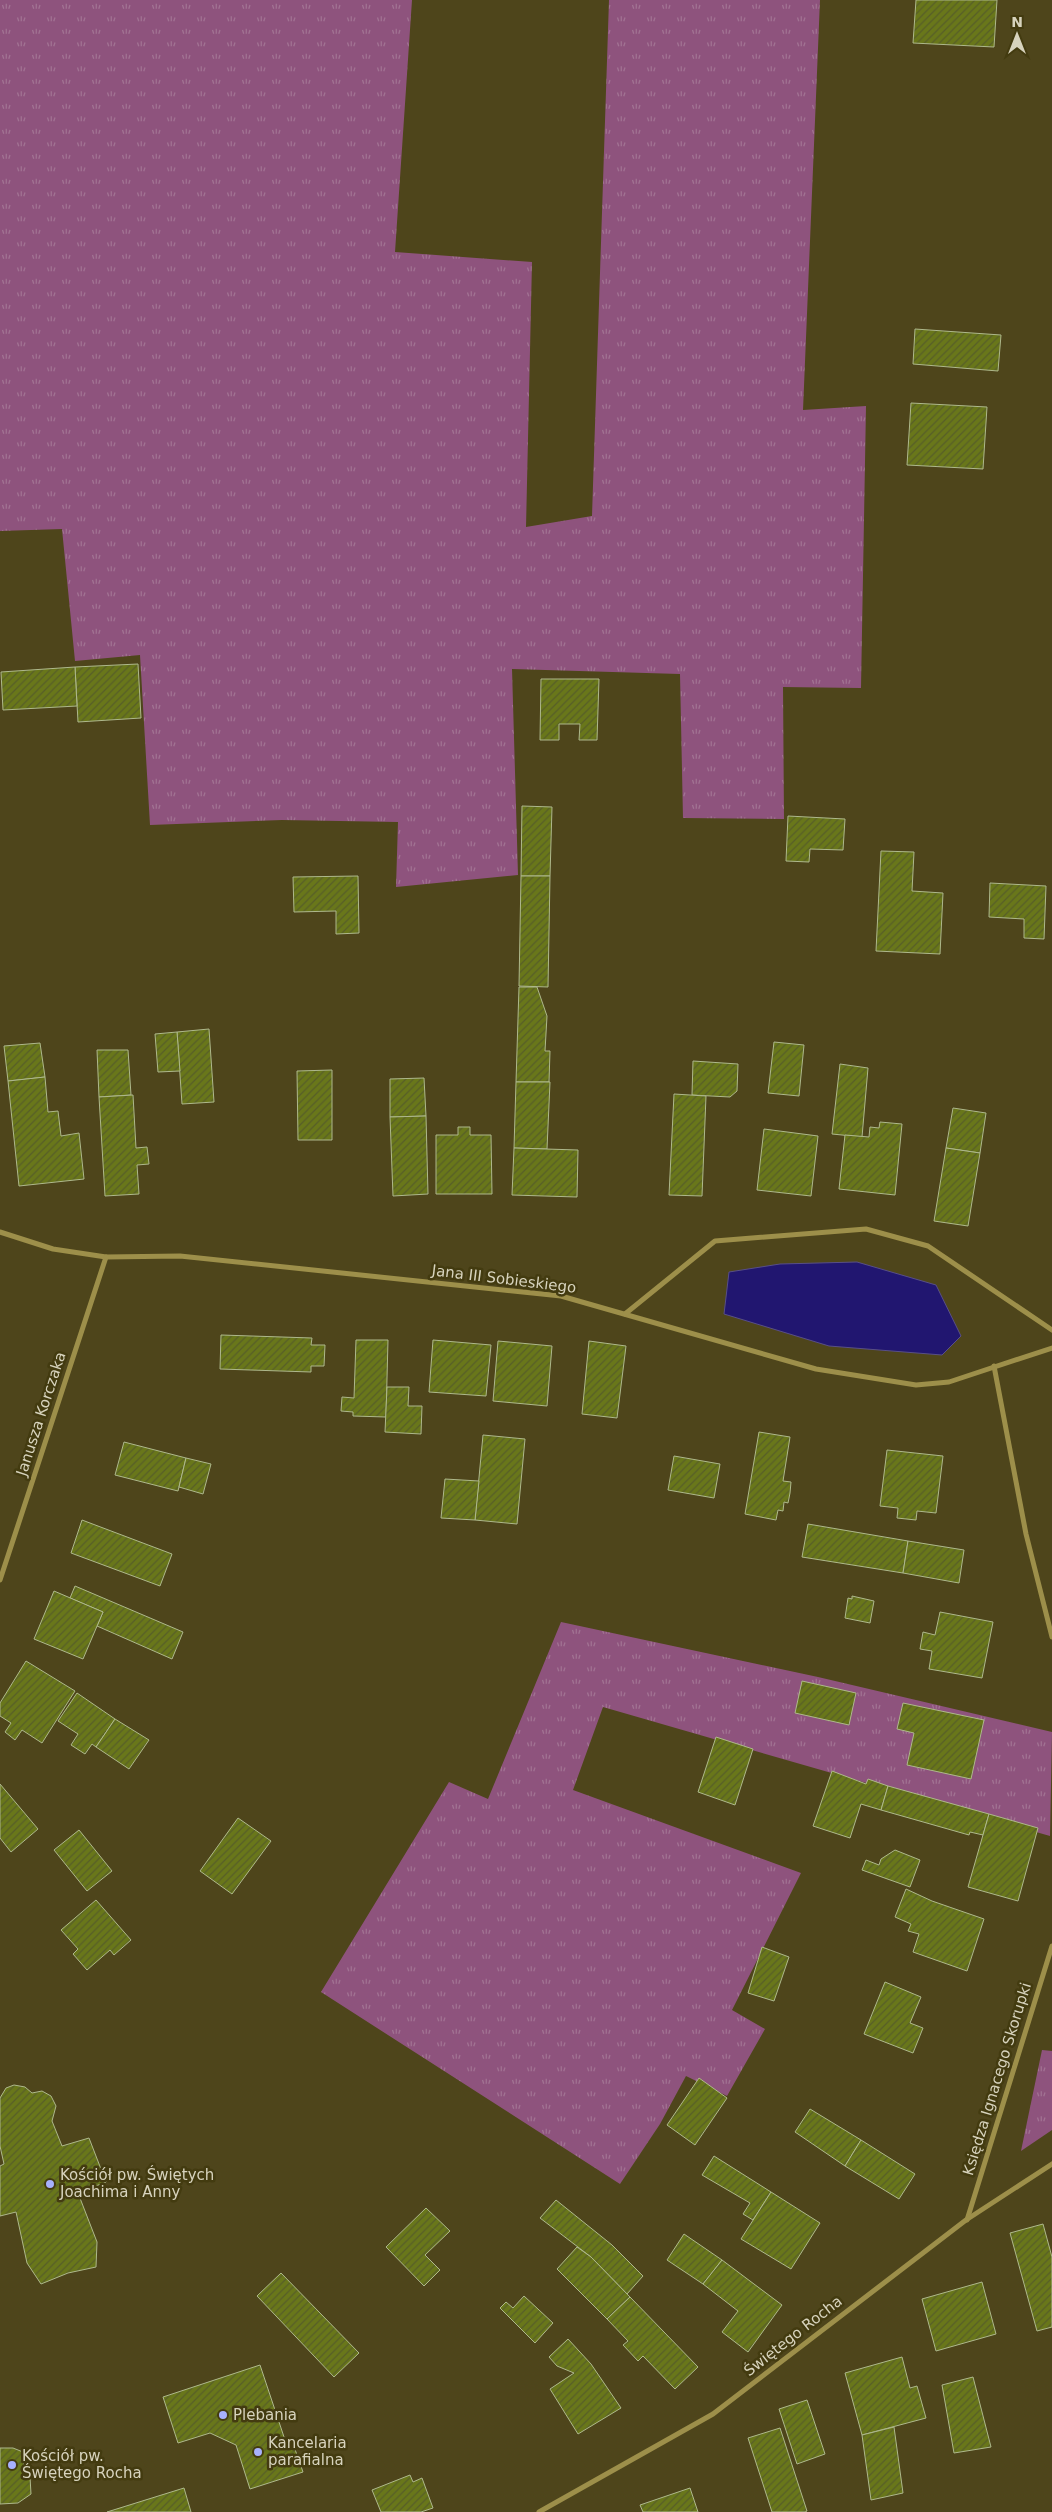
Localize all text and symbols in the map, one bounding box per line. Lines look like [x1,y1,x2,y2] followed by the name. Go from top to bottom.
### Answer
[992,10,1042,60] north arrow
[1011,14,1023,30] text: N
[430,1261,577,1297] street label: Jana III Sobieskiego
[12,1350,70,1479] street label: Janusza Korczaka
[959,1980,1035,2178] street label: Księdza Ignacego Skorupki
[59,2165,214,2201] place label: Kościół pw. Świętych Joachima i Anny
[44,2178,56,2190] marker: Kościół pw. Świętych Joachima i Anny
[740,2291,846,2380] street label: Świętego Rocha
[233,2406,297,2424] place label: Plebania
[217,2409,229,2421] marker: Plebania
[268,2434,347,2469] place label: Kancelaria parafialna
[252,2446,264,2458] marker: Kancelaria parafialna
[22,2447,142,2482] place label: Kościół pw. Świętego Rocha
[6,2459,18,2471] marker: Kościół pw. Świętego Rocha

